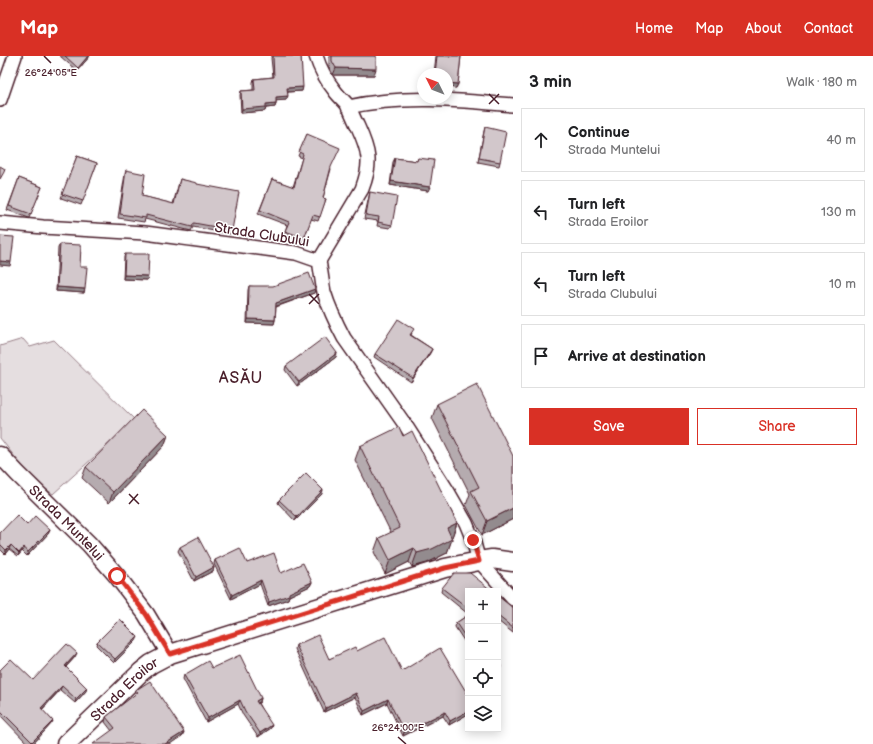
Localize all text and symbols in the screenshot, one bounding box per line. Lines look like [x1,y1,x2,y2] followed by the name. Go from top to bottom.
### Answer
[20,17,58,40] text: Map
[635,20,673,37] text: Home
[695,20,723,37] text: Map
[745,20,782,37] text: About
[804,20,853,37] text: Contact
[25,67,78,79] text: 26°24'05"E
[417,68,453,104] north arrow
[529,72,572,92] text: 3 min
[786,74,857,90] text: Walk · 180 m
[568,123,630,142] text: Continue
[530,129,552,151] icon: ahead
[826,132,856,148] text: 40 m
[568,142,660,158] text: Strada Muntelui
[568,195,625,214] text: Turn left
[530,201,552,223] icon: left
[821,204,856,220] text: 130 m
[568,214,648,230] text: Strada Eroilor
[213,219,311,250] street label: Strada Clubului
[568,267,625,286] text: Turn left
[530,273,552,295] icon: left
[829,276,856,292] text: 10 m
[568,286,657,302] text: Strada Clubului
[530,345,552,367] icon: arrive
[568,347,706,366] text: Arrive at destination
[219,368,263,388] district label: ASĂU
[529,408,689,445] button: Save
[697,408,857,445] button: Share
[25,482,107,564] street label: Strada Muntelui
[464,531,482,549] route end
[108,567,126,585] route start
[465,588,501,732] map controls
[465,588,501,624] button: +
[465,624,501,660] button: −
[87,653,162,725] street label: Strada Eroilor
[465,660,501,696] button: locate
[465,696,501,732] button: layers
[372,722,425,734] text: 26°24'00"E

